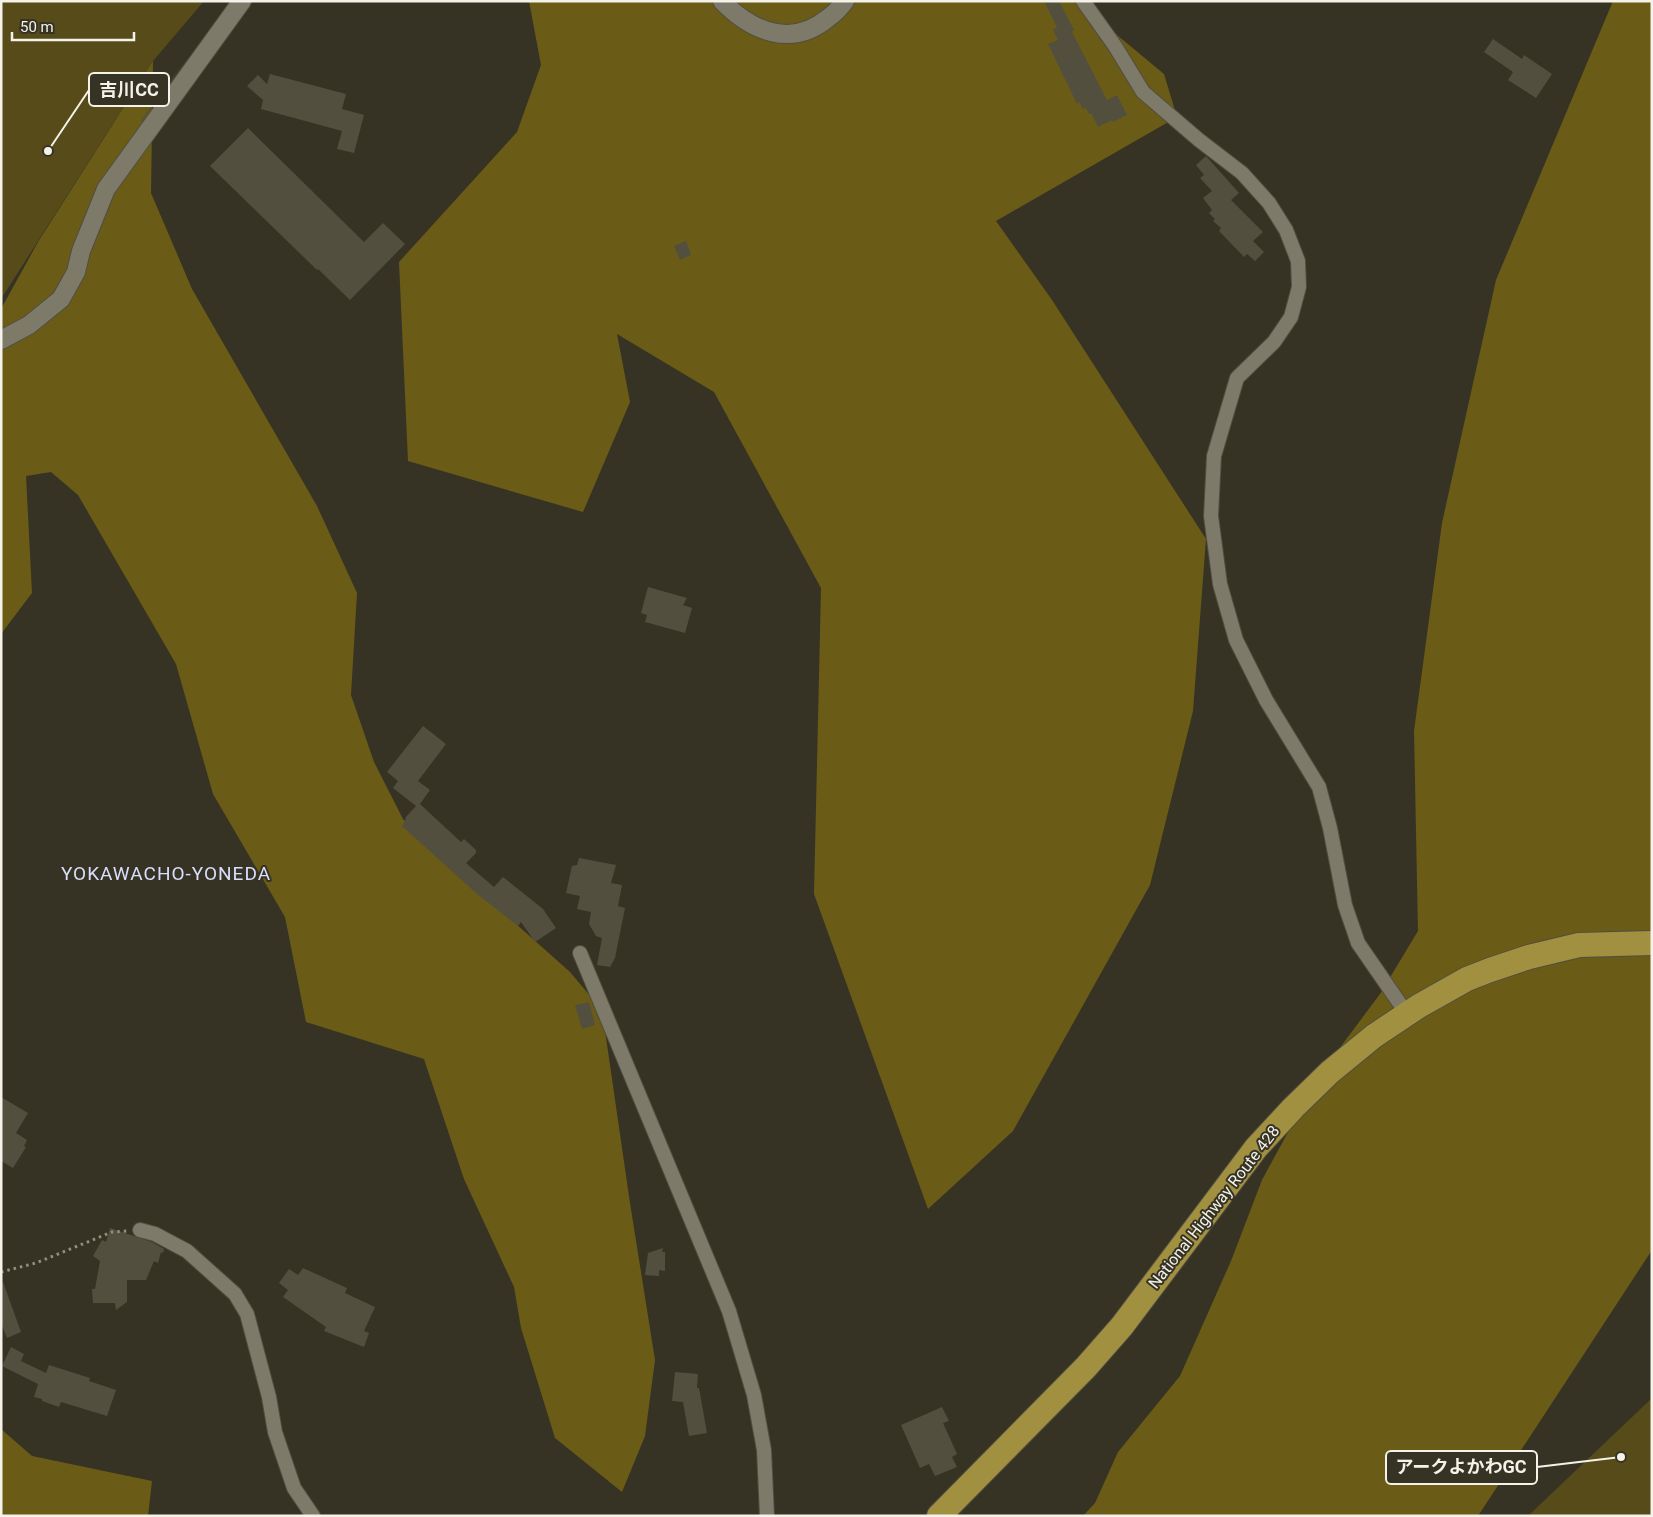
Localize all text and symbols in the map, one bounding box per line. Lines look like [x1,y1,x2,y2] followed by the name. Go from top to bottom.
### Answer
[12,10,135,42] scale bar
[20,18,54,36] text: 50 m
[89,73,169,106] callout: 吉川CC
[99,79,159,100] text: 吉川CC
[61,862,271,885] district label: YOKAWACHO-YONEDA
[1144,1122,1284,1292] street label: National Highway Route 428
[1386,1451,1537,1484] callout: アークよかわGC
[1396,1456,1527,1477] text: アークよかわGC

